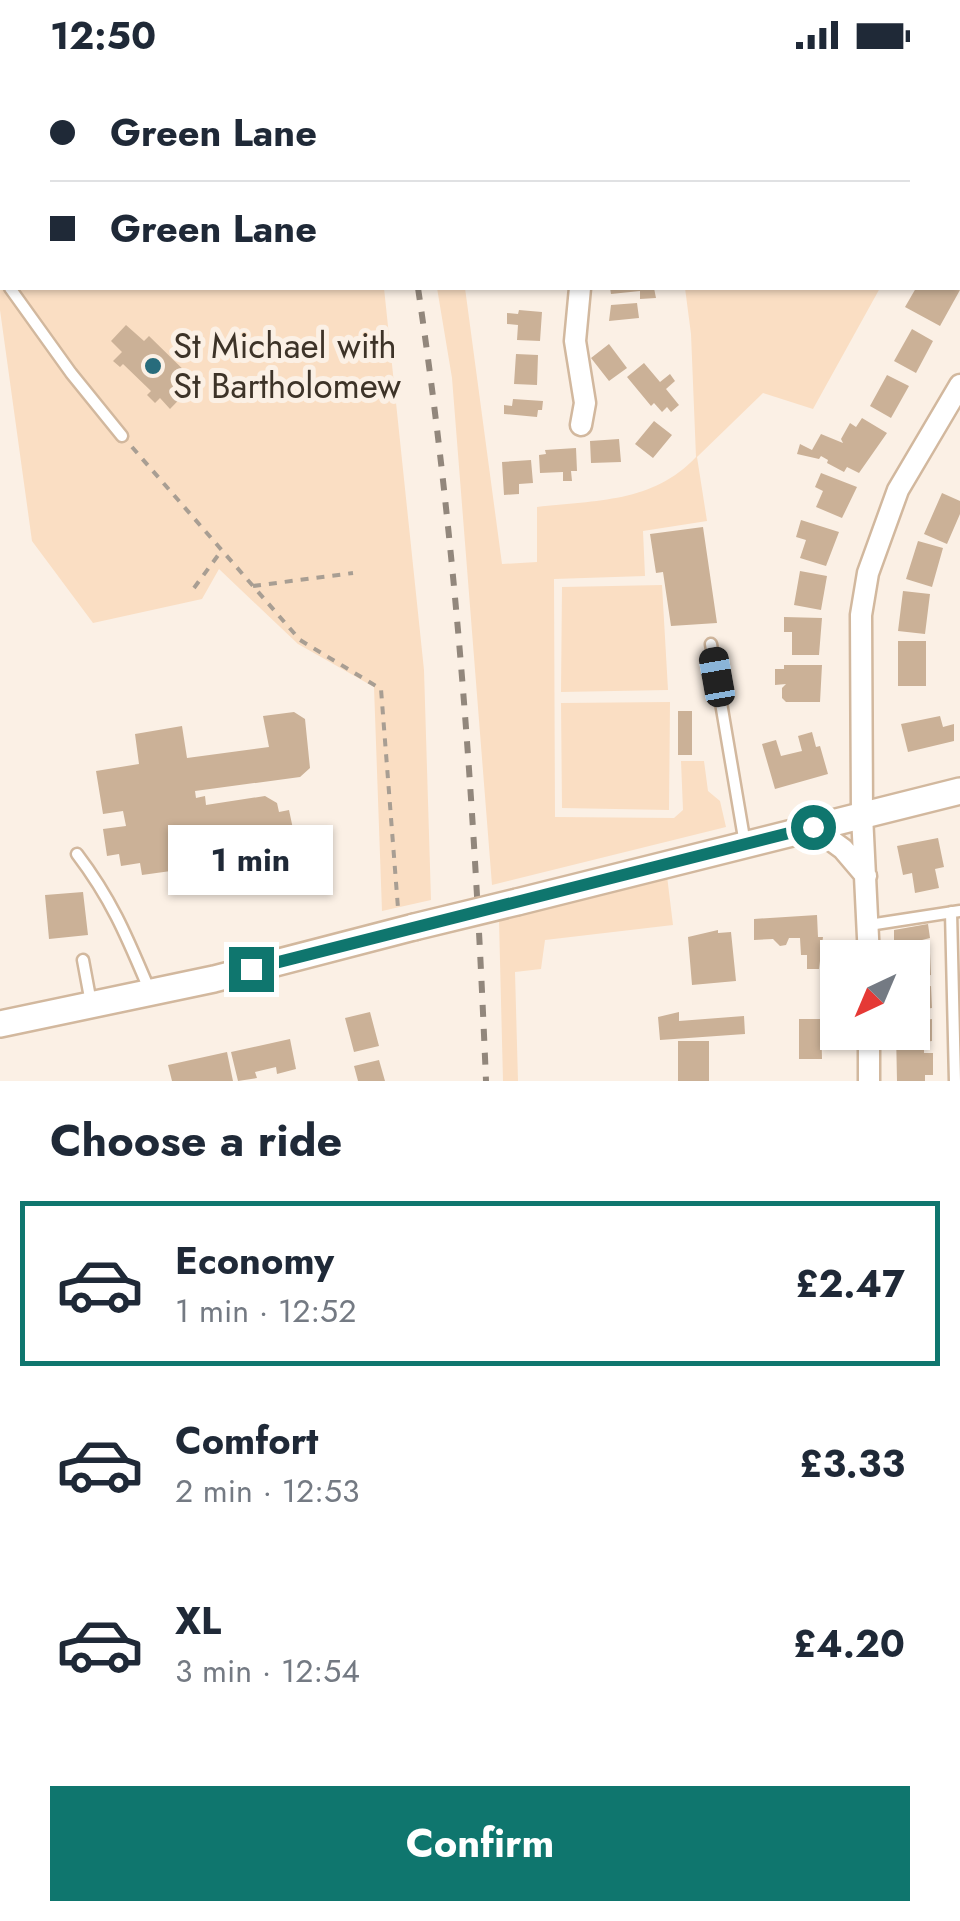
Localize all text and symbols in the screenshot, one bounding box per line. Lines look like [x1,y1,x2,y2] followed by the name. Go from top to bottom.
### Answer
[50,8,156,63] text: 12:50
[110,105,317,160] text: Green Lane
[110,201,317,256] text: Green Lane
[173,321,401,411] place label: St Michael with St Bartholomew
[142,355,164,377] marker: St Michael with St Bartholomew
[697,645,737,709] car
[791,805,836,850] route start
[168,824,334,894] callout: 1 min
[211,837,290,883] text: 1 min
[820,940,930,1050] north arrow
[820,940,930,1050] map controls
[229,947,274,992] route end
[50,1108,342,1173] text: Choose a ride
[175,1233,334,1288] text: Economy
[55,1239,145,1329] icon: car
[795,1256,905,1311] text: £2.47
[175,1288,356,1334] text: 1 min · 12:52
[175,1413,318,1468] text: Comfort
[55,1419,145,1509] icon: car
[799,1436,905,1491] text: £3.33
[175,1468,359,1514] text: 2 min · 12:53
[175,1593,221,1648] text: XL
[55,1599,145,1689] icon: car
[793,1616,905,1671] text: £4.20
[175,1648,360,1694] text: 3 min · 12:54
[50,1786,910,1901] button: Confirm

